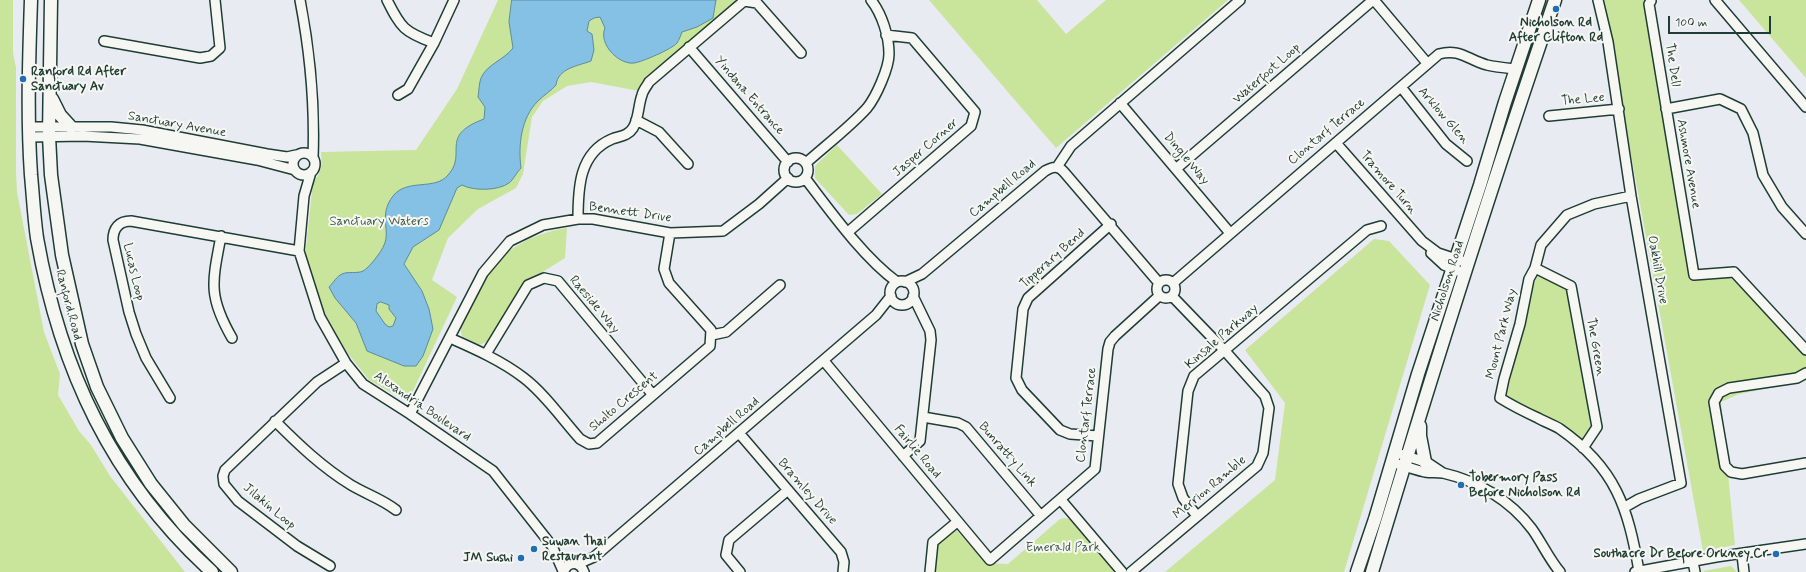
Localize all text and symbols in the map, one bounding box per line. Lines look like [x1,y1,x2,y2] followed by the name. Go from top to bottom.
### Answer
[1551,4,1561,14] marker: Nicholson Rd After Clifton Rd
[1670,8,1773,34] scale bar
[1509,15,1603,46] place label: Nicholson Rd After Clifton Rd
[1675,15,1707,31] text: 100 m
[1230,40,1304,108] street label: Waterfoot Loop
[1661,42,1683,88] street label: The Dell
[711,53,787,139] street label: Yindana Entrance
[31,64,126,95] place label: Ranford Rd After Sanctuary Av
[18,74,28,84] marker: Ranford Rd After Sanctuary Av
[1414,84,1472,148] street label: Arklow Glen
[1561,90,1605,110] street label: The Lee
[1285,95,1369,169] street label: Clontarf Terrace
[127,109,227,141] street label: Sanctuary Avenue
[890,115,962,181] street label: Jasper Corner
[1672,118,1704,210] street label: Ashmore Avenue
[1160,130,1212,188] street label: Dingle Way
[1356,148,1420,218] street label: Tramore Turn
[967,157,1039,221] street label: Campbell Road
[588,199,672,227] street label: Bennett Drive
[329,214,429,230] park label: Sanctuary Waters
[1017,226,1089,292] street label: Tipperary Bend
[1643,234,1671,306] street label: Oakhill Drive
[1428,239,1468,323] street label: Nicholson Road
[119,242,147,302] street label: Lucas Loop
[51,268,85,342] street label: Ranford Road
[565,273,623,337] street label: Raeside Way
[1483,287,1521,381] street label: Mount Park Way
[1182,301,1262,373] street label: Kinsale Parkway
[1582,317,1608,377] street label: The Green
[1073,366,1101,464] street label: Clontarf Terrace
[370,369,474,445] street label: Alexandria Boulevard
[586,369,662,435] street label: Sholto Crescent
[691,394,763,460] street label: Campbell Road
[975,419,1039,491] street label: Bunratty Link
[890,422,944,482] street label: Fairlie Road
[1170,453,1250,523] street label: Merrion Ramble
[774,456,840,528] street label: Bramley Drive
[1469,470,1580,501] place label: Tobermory Pass Before Nicholson Rd
[1456,480,1466,490] marker: Tobermory Pass Before Nicholson Rd
[240,481,298,533] street label: Jilakin Loop
[542,534,607,565] place label: Suwan Thai Restaurant
[1026,540,1100,556] park label: Emerald Park
[529,544,539,554] marker: Suwan Thai Restaurant
[1594,546,1768,562] place label: Southacre Dr Before Orkney Cr
[1771,549,1781,559] marker: Southacre Dr Before Orkney Cr
[463,550,513,566] place label: JM Sushi
[516,553,526,563] marker: JM Sushi

